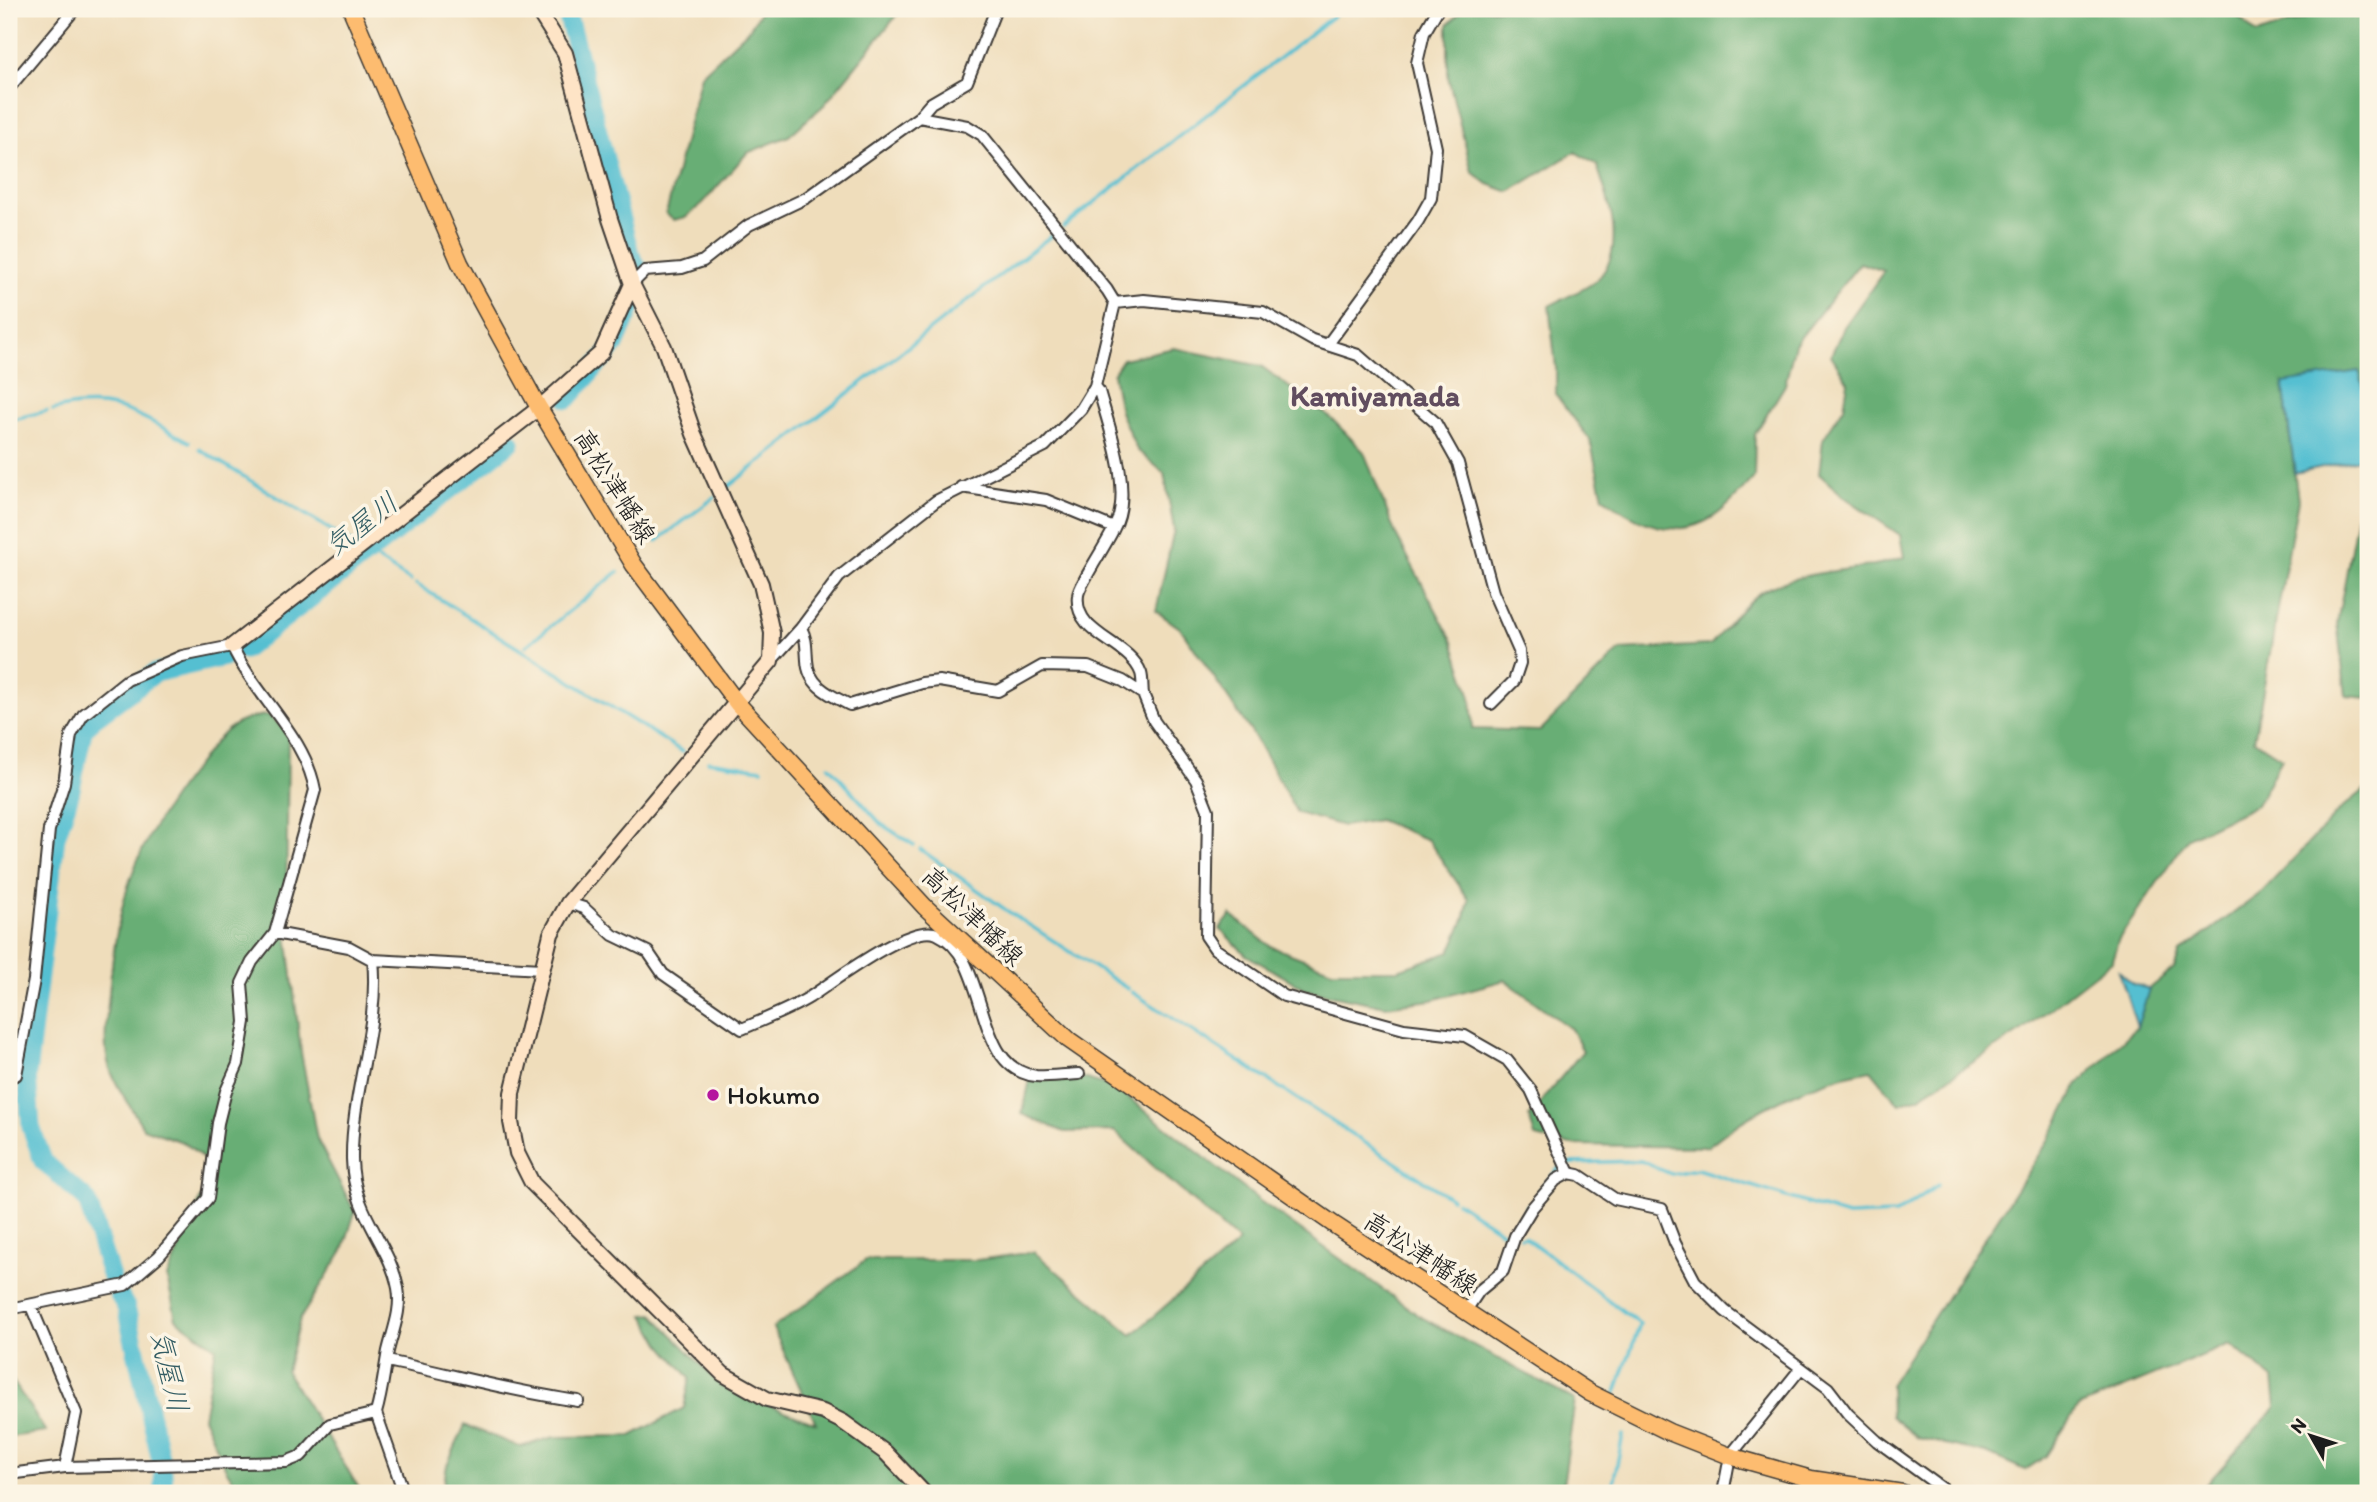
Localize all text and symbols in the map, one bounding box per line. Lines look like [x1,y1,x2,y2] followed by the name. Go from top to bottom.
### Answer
[1290,377,1460,414] district label: Kamiyamada
[567,422,663,550] street label: 高松津幡線
[317,485,405,563] water label: 気屋川
[915,859,1031,973] street label: 高松津幡線
[727,1079,820,1111] place label: Hokumo
[705,1087,721,1103] marker: Hokumo
[1358,1204,1484,1302] street label: 高松津幡線
[144,1326,196,1416] water label: 気屋川
[2276,1400,2346,1470] north arrow
[2285,1413,2311,1438] text: N

